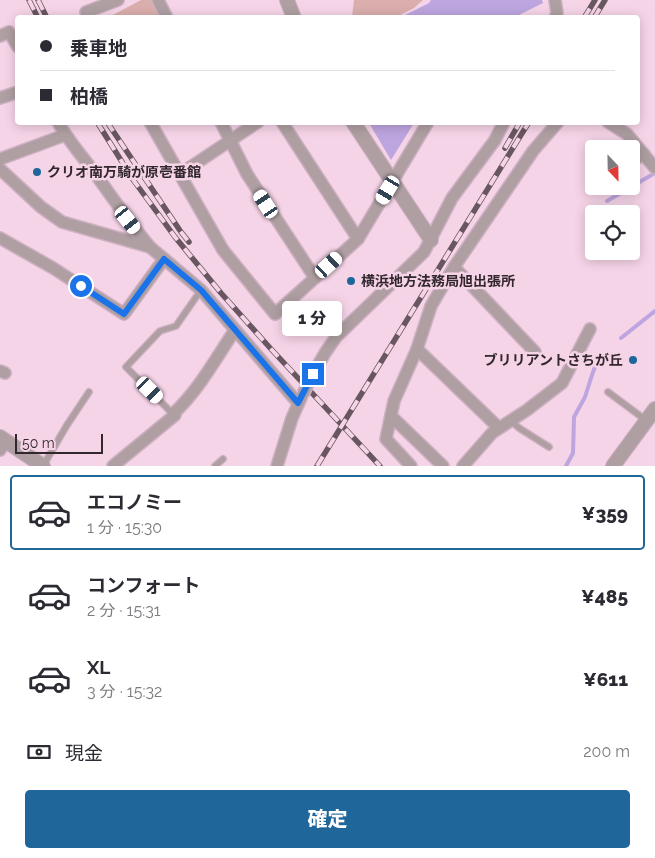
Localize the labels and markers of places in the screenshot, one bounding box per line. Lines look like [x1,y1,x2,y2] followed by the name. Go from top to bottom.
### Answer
[47,164,201,180] place label: クリオ南万騎が原壱番館
[31,166,43,178] marker: クリオ南万騎が原壱番館
[361,273,515,289] place label: 横浜地方法務局旭出張所
[345,275,357,287] marker: 横浜地方法務局旭出張所
[484,352,623,368] place label: ブリリアントさちが丘
[627,354,639,366] marker: ブリリアントさちが丘

